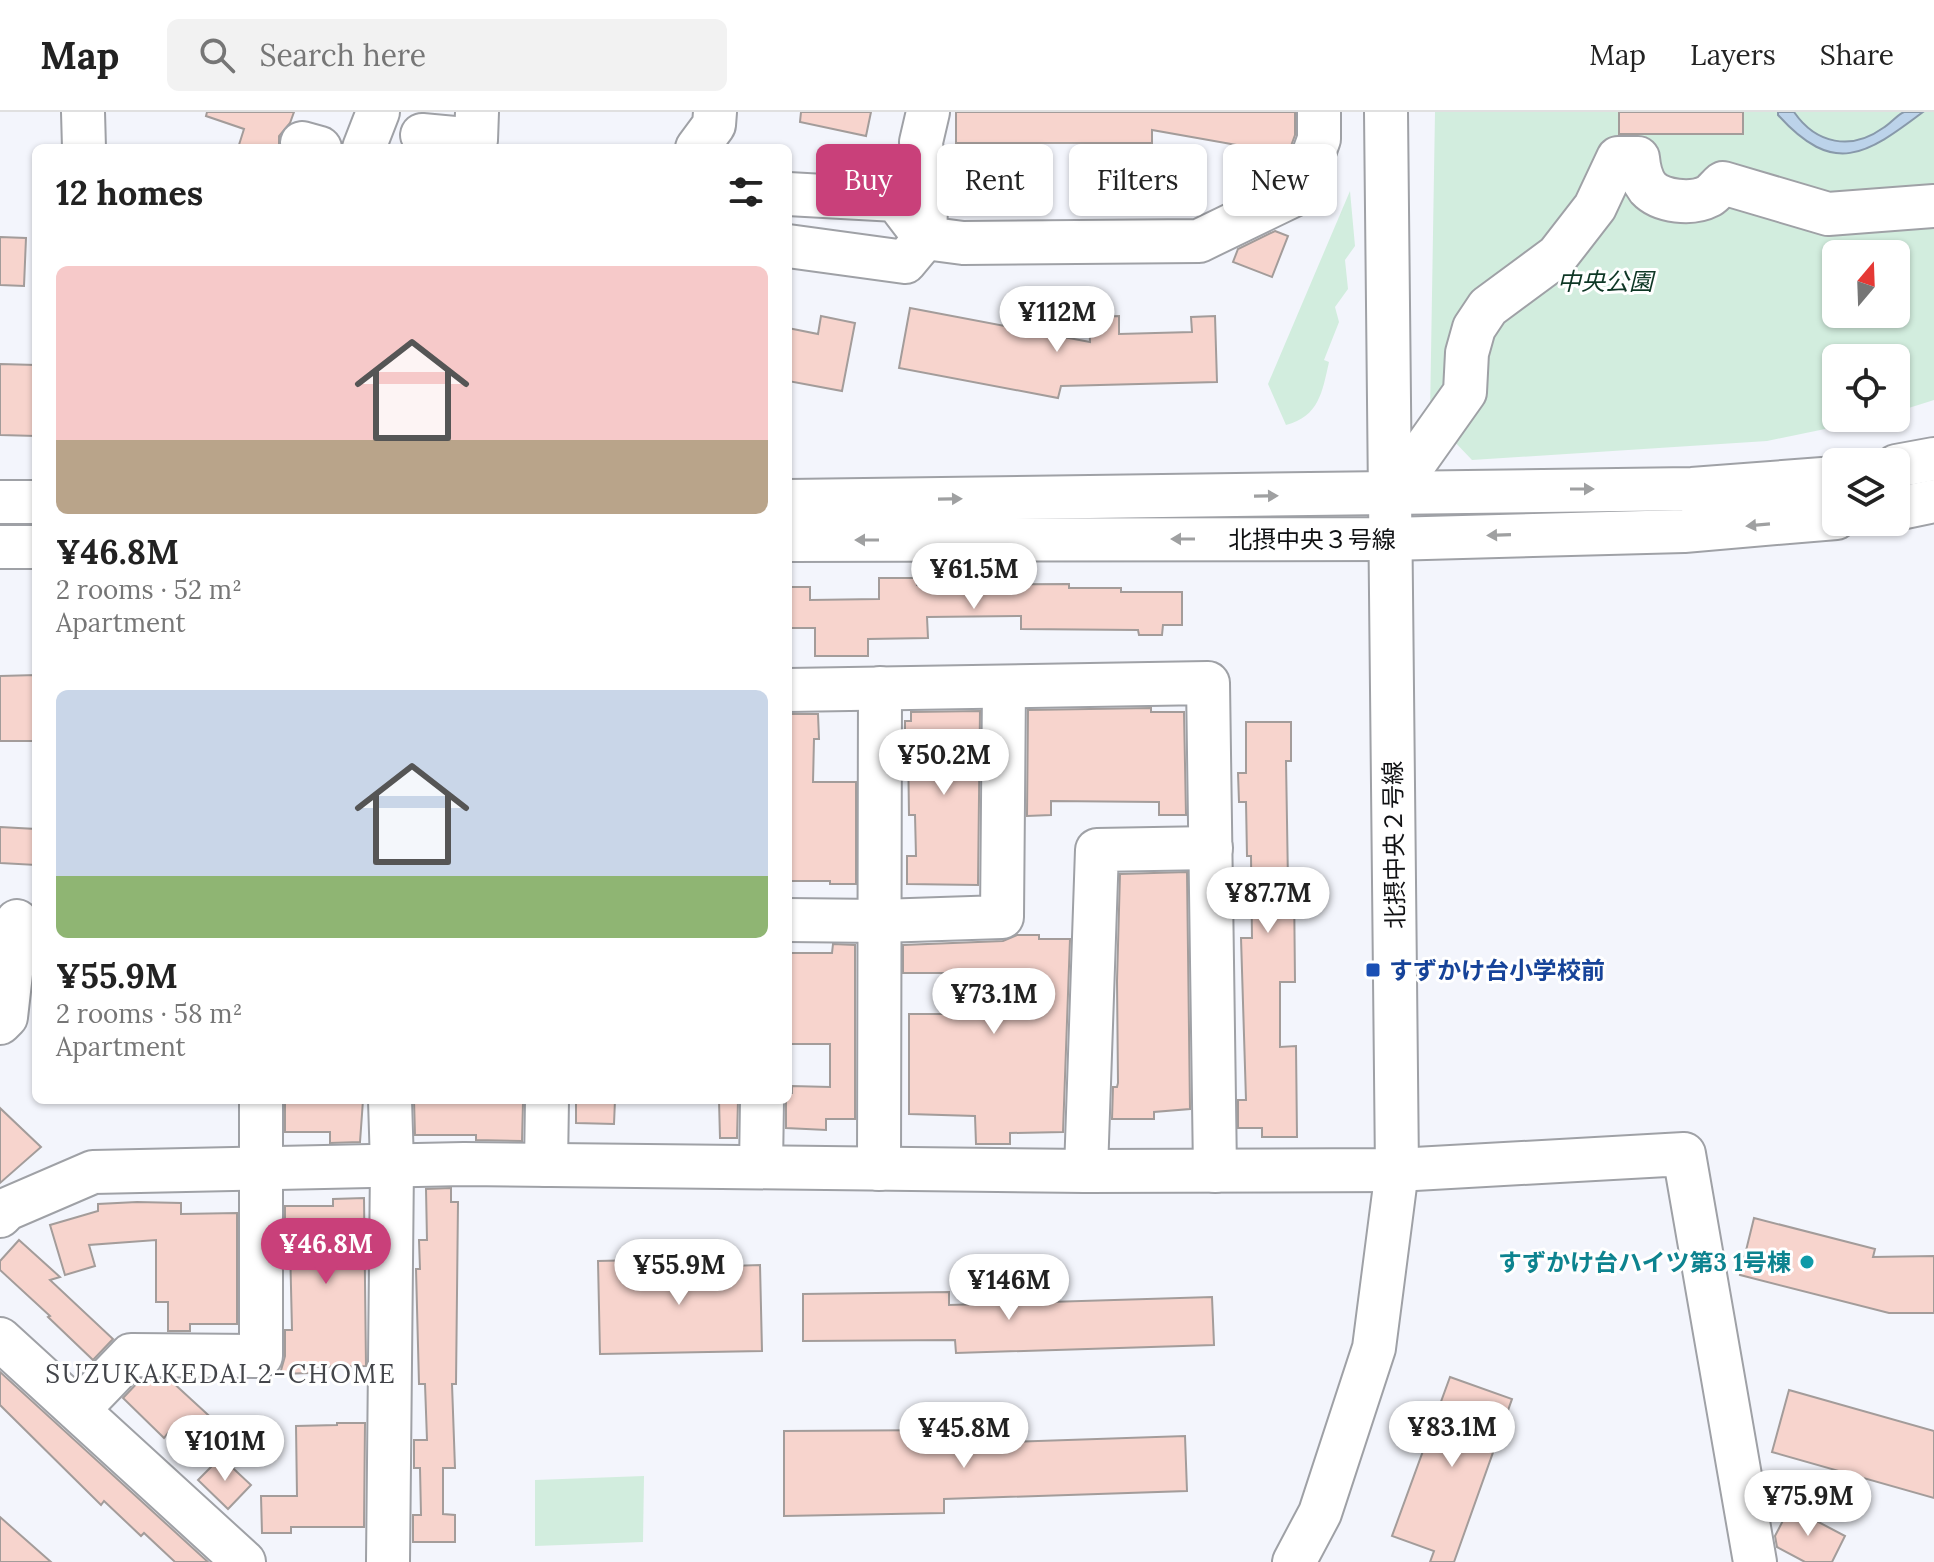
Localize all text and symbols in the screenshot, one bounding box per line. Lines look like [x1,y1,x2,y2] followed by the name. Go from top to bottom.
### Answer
[167,19,727,91] search box
[40,31,119,79] text: Map
[195,33,239,77] icon: search
[259,36,426,74] text: Search here
[1589,37,1646,73] text: Map
[1690,37,1776,73] text: Layers
[1820,37,1894,73] text: Share
[816,144,921,216] chip: Buy
[937,144,1053,216] chip: Rent
[1069,144,1207,216] chip: Filters
[1223,144,1337,216] chip: New
[724,170,768,214] icon: filters
[56,171,203,214] text: 12 homes
[1822,240,1910,328] north arrow
[1822,240,1910,536] map controls
[1557,266,1656,297] park label: 中央公園
[1001,286,1113,354] pin: ¥112M
[1017,295,1097,328] text: ¥112M
[340,318,484,462] icon: home
[1822,344,1910,432] button: locate
[1822,448,1910,536] button: layers
[1570,483,1595,495] one-way arrow
[1254,490,1279,502] one-way arrow
[938,493,963,505] one-way arrow
[1745,519,1770,532] one-way arrow
[1228,524,1396,555] street label: 北摂中央３号線
[1486,528,1511,541] one-way arrow
[56,530,179,573] text: ¥46.8M
[1170,533,1195,545] one-way arrow
[854,534,879,546] one-way arrow
[909,543,1039,611] pin: ¥61.5M
[929,552,1019,585] text: ¥61.5M
[56,573,242,606] text: 2 rooms · 52 m²
[56,606,186,639] text: Apartment
[879,729,1009,797] pin: ¥50.2M
[897,738,991,771] text: ¥50.2M
[340,742,484,886] icon: home
[1377,761,1411,929] street label: 北摂中央２号線
[1203,867,1333,935] pin: ¥87.7M
[1225,876,1311,909] text: ¥87.7M
[56,954,178,997] text: ¥55.9M
[1389,955,1605,986] place label: すずかけ台小学校前
[1364,961,1382,979] marker: すずかけ台小学校前
[929,968,1059,1036] pin: ¥73.1M
[950,977,1038,1010] text: ¥73.1M
[56,997,243,1030] text: 2 rooms · 58 m²
[56,1030,186,1063] text: Apartment
[261,1218,391,1286] pin: ¥46.8M
[279,1227,373,1260] text: ¥46.8M
[614,1239,744,1307] pin: ¥55.9M
[1498,1247,1791,1278] place label: すずかけ台ハイツ第3 1号棟
[632,1248,726,1281] text: ¥55.9M
[1798,1253,1816,1271] marker: すずかけ台ハイツ第3 1号棟
[953,1254,1065,1322] pin: ¥146M
[967,1263,1051,1296] text: ¥146M
[45,1357,397,1390] district label: SUZUKAKEDAI 2-CHOME
[1387,1401,1517,1469] pin: ¥83.1M
[899,1402,1029,1470] pin: ¥45.8M
[1407,1410,1497,1443] text: ¥83.1M
[917,1411,1011,1444] text: ¥45.8M
[169,1415,281,1483] pin: ¥101M
[184,1424,266,1457] text: ¥101M
[1743,1470,1873,1538] pin: ¥75.9M
[1762,1479,1854,1512] text: ¥75.9M

